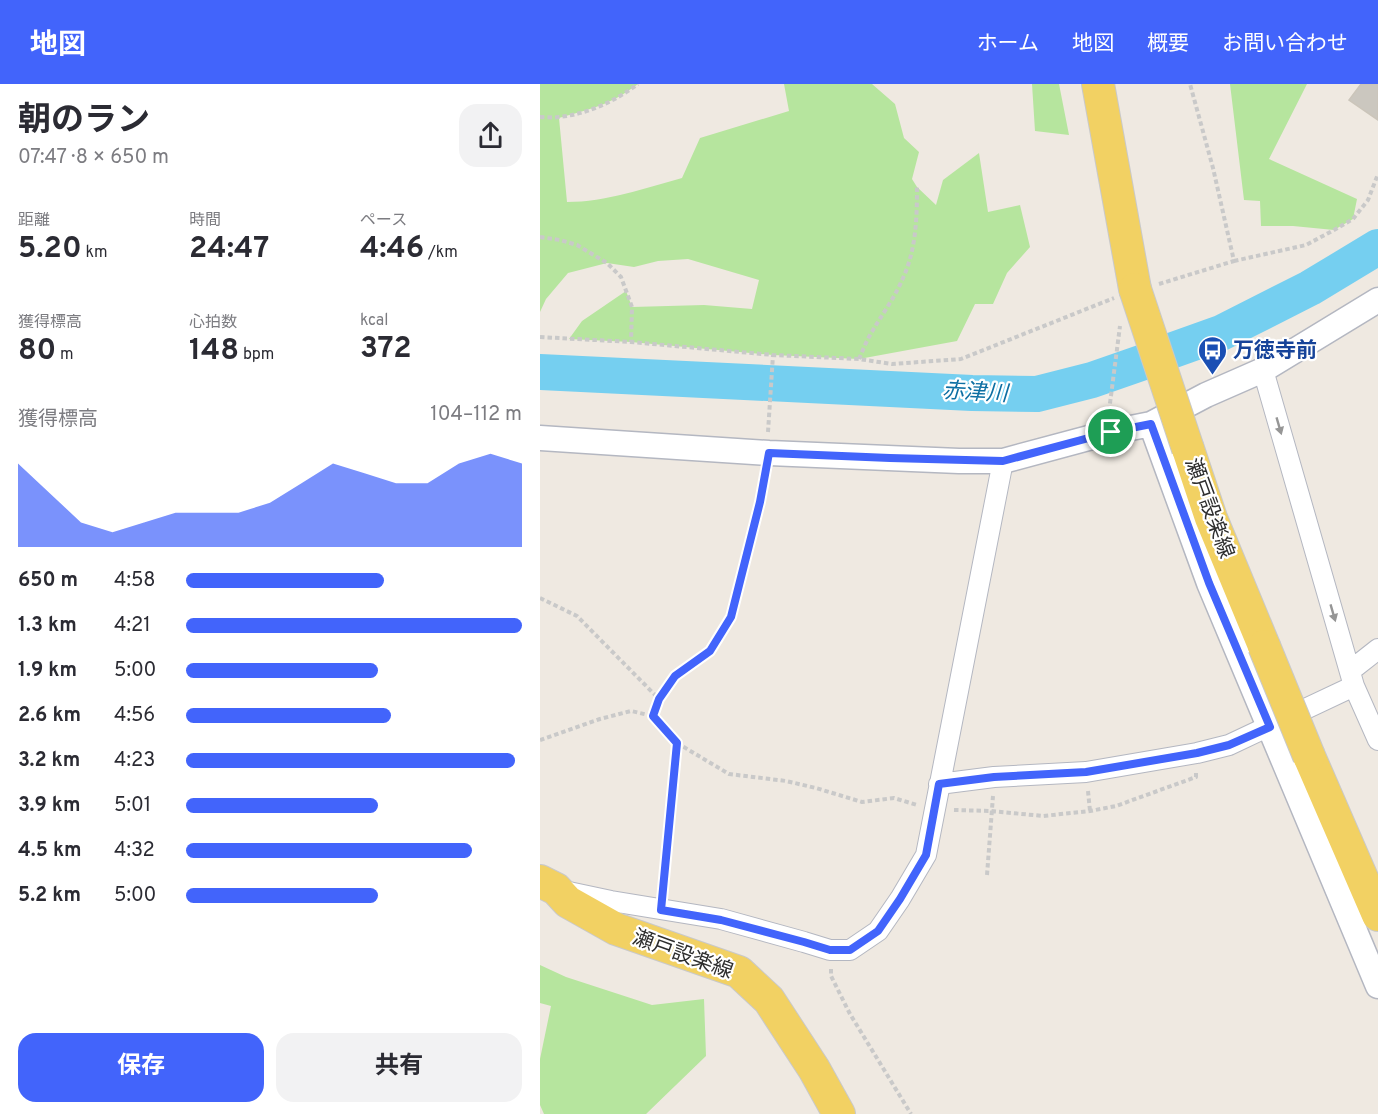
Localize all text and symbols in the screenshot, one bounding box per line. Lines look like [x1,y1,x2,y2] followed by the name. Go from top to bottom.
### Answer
[30,28,86,64] text: 地図
[977,31,1039,58] text: ホーム
[1072,31,1114,58] text: 地図
[1147,31,1189,58] text: 概要
[1222,31,1348,58] text: お問い合わせ
[18,101,150,143] text: 朝のラン
[459,104,522,167] button: share
[18,145,169,171] text: 07:47 · 8 × 650 m
[18,211,50,231] text: 距離
[189,211,221,231] text: 時間
[360,211,407,231] text: ペース
[18,231,82,268] text: 5.20
[189,231,269,268] text: 24:47
[360,231,424,268] text: 4:46
[82,243,108,263] text: km
[424,243,458,263] text: /km
[360,311,388,331] text: kcal
[18,313,82,333] text: 獲得標高
[189,313,237,333] text: 心拍数
[360,331,412,368] text: 372
[18,333,56,370] text: 80
[189,333,239,370] text: 148
[1196,334,1228,376] bus stop icon: 万徳寺前
[1233,338,1317,365] place label: 万徳寺前
[56,345,73,365] text: m
[239,345,274,365] text: bpm
[941,378,1011,409] water label: 赤津川
[430,402,522,428] text: 104–112 m
[1085,406,1136,457] pin
[18,407,98,433] text: 獲得標高
[1094,415,1127,448] icon: arrive
[1275,417,1284,435] one-way arrow
[1178,455,1239,562] street label: 瀬戸設楽線
[18,568,78,594] text: 650 m
[114,568,156,594] text: 4:58
[1329,604,1338,622] one-way arrow
[18,613,77,639] text: 1.3 km
[114,613,151,639] text: 4:21
[18,658,77,684] text: 1.9 km
[114,658,156,684] text: 5:00
[18,703,81,729] text: 2.6 km
[114,703,155,729] text: 4:56
[18,748,80,774] text: 3.2 km
[114,748,155,774] text: 4:23
[18,793,80,819] text: 3.9 km
[114,793,151,819] text: 5:01
[18,838,82,864] text: 4.5 km
[114,838,155,864] text: 4:32
[18,883,81,909] text: 5.2 km
[114,883,156,909] text: 5:00
[629,925,736,986] street label: 瀬戸設楽線
[18,1033,264,1102] button: 保存
[276,1033,522,1102] button: 共有

